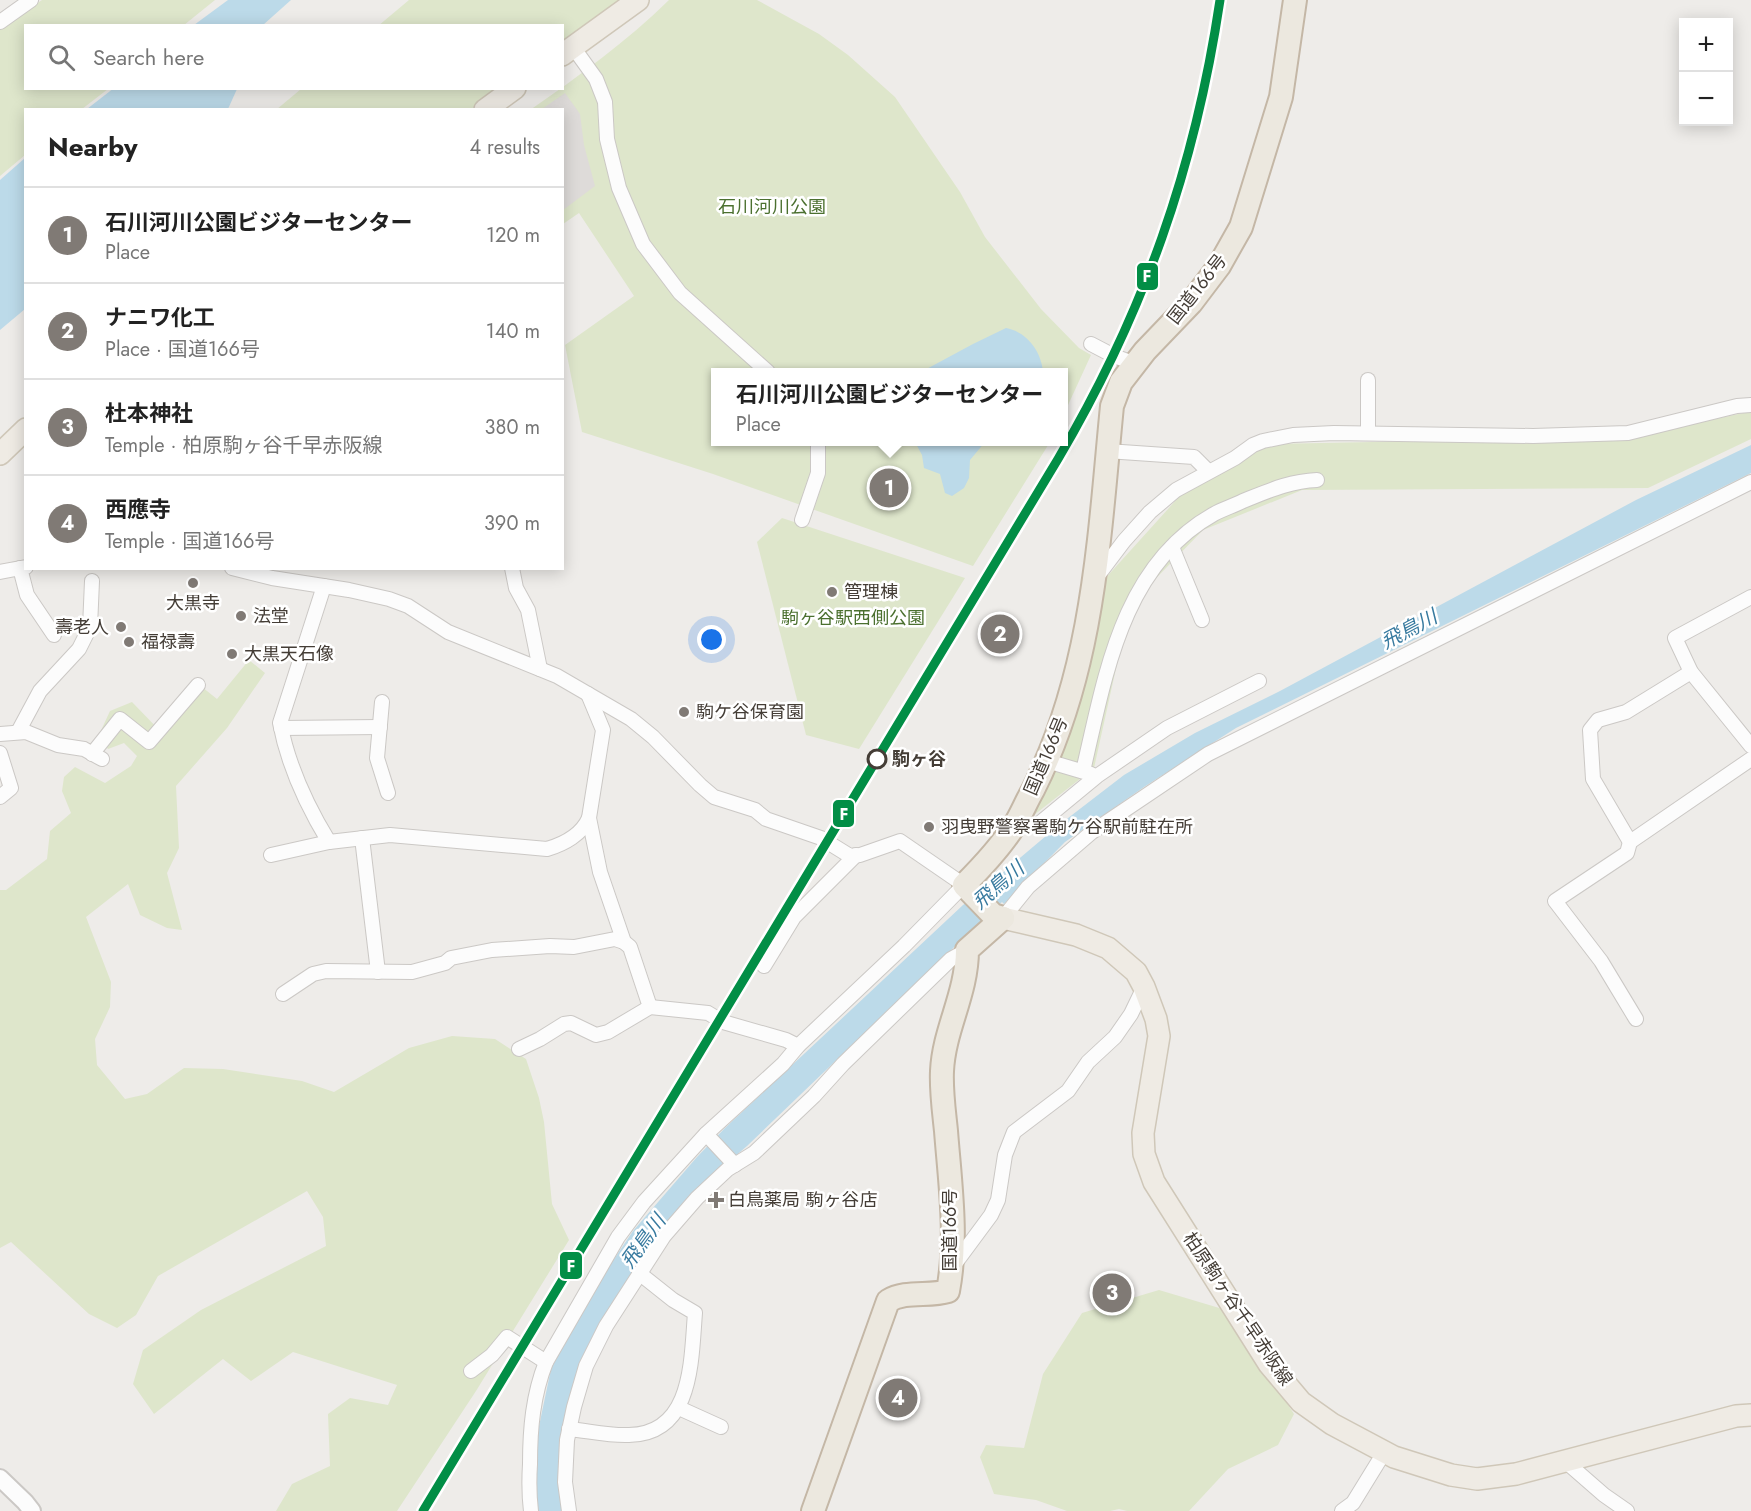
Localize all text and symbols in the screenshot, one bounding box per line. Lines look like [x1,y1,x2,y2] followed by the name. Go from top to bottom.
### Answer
[1679,18,1733,126] map controls
[1679,18,1733,72] button: +
[24,24,564,90] search box
[45,41,78,74] icon: search
[93,41,204,73] text: Search here
[1679,72,1733,126] button: −
[48,128,137,166] text: Nearby
[469,133,540,162] text: 4 results
[718,194,826,220] park label: 石川河川公園
[105,206,413,238] text: 石川河川公園ビジターセンター
[62,221,73,250] text: 1
[486,221,540,250] text: 120 m
[105,238,150,267] text: Place
[1161,248,1233,330] street label: 国道166号
[1136,262,1159,291] line badge: F
[1143,265,1151,288] text: F
[105,301,215,333] text: ナニワ化工
[61,317,74,346] text: 2
[486,317,540,346] text: 140 m
[105,335,260,364] text: Place · 国道166号
[711,368,1068,446] popup
[736,378,1043,410] text: 石川河川公園ビジターセンター
[105,397,193,429] text: 杜本神社
[736,410,781,439] text: Place
[61,413,74,442] text: 3
[485,413,540,442] text: 380 m
[105,431,383,460] text: Temple · 柏原駒ヶ谷千早赤阪線
[870,466,908,510] pin: 1
[105,493,171,525] text: 西應寺
[61,509,74,538] text: 4
[484,509,540,538] text: 390 m
[105,527,275,556] text: Temple · 国道166号
[186,576,200,590] marker: 大黒寺
[844,579,898,605] place label: 管理棟
[825,585,839,599] marker: 管理棟
[166,590,220,616] place label: 大黒寺
[1376,602,1444,656] water label: 飛鳥川
[253,603,289,629] place label: 法堂
[781,605,925,631] park label: 駒ヶ谷駅西側公園
[234,609,248,623] marker: 法堂
[980,612,1020,656] pin: 2
[55,614,109,640] place label: 壽老人
[114,620,128,634] marker: 壽老人
[697,625,726,654] your location
[141,629,195,655] place label: 福禄壽
[122,635,136,649] marker: 福禄壽
[244,641,334,667] place label: 大黒天石像
[225,647,239,661] marker: 大黒天石像
[696,699,804,725] place label: 駒ケ谷保育園
[677,705,691,719] marker: 駒ケ谷保育園
[1018,713,1074,799] street label: 国道166号
[892,746,946,772] place label: 駒ヶ谷
[867,749,887,769] marker: 駒ヶ谷
[832,799,855,828] line badge: F
[840,803,848,826] text: F
[941,814,1193,840] place label: 羽曳野警察署駒ケ谷駅前駐在所
[922,820,936,834] marker: 羽曳野警察署駒ケ谷駅前駐在所
[966,853,1032,916] water label: 飛鳥川
[728,1187,877,1213] place label: 白鳥薬局 駒ヶ谷店
[937,1189,963,1271] street label: 国道166号
[709,1193,723,1207] marker: 白鳥薬局 駒ヶ谷店
[614,1207,674,1274] water label: 飛鳥川
[1177,1227,1299,1391] street label: 柏原駒ヶ谷千早赤阪線
[559,1251,583,1280] line badge: F
[567,1255,575,1278] text: F
[1092,1270,1132,1316] pin: 3
[878,1376,918,1420] pin: 4

